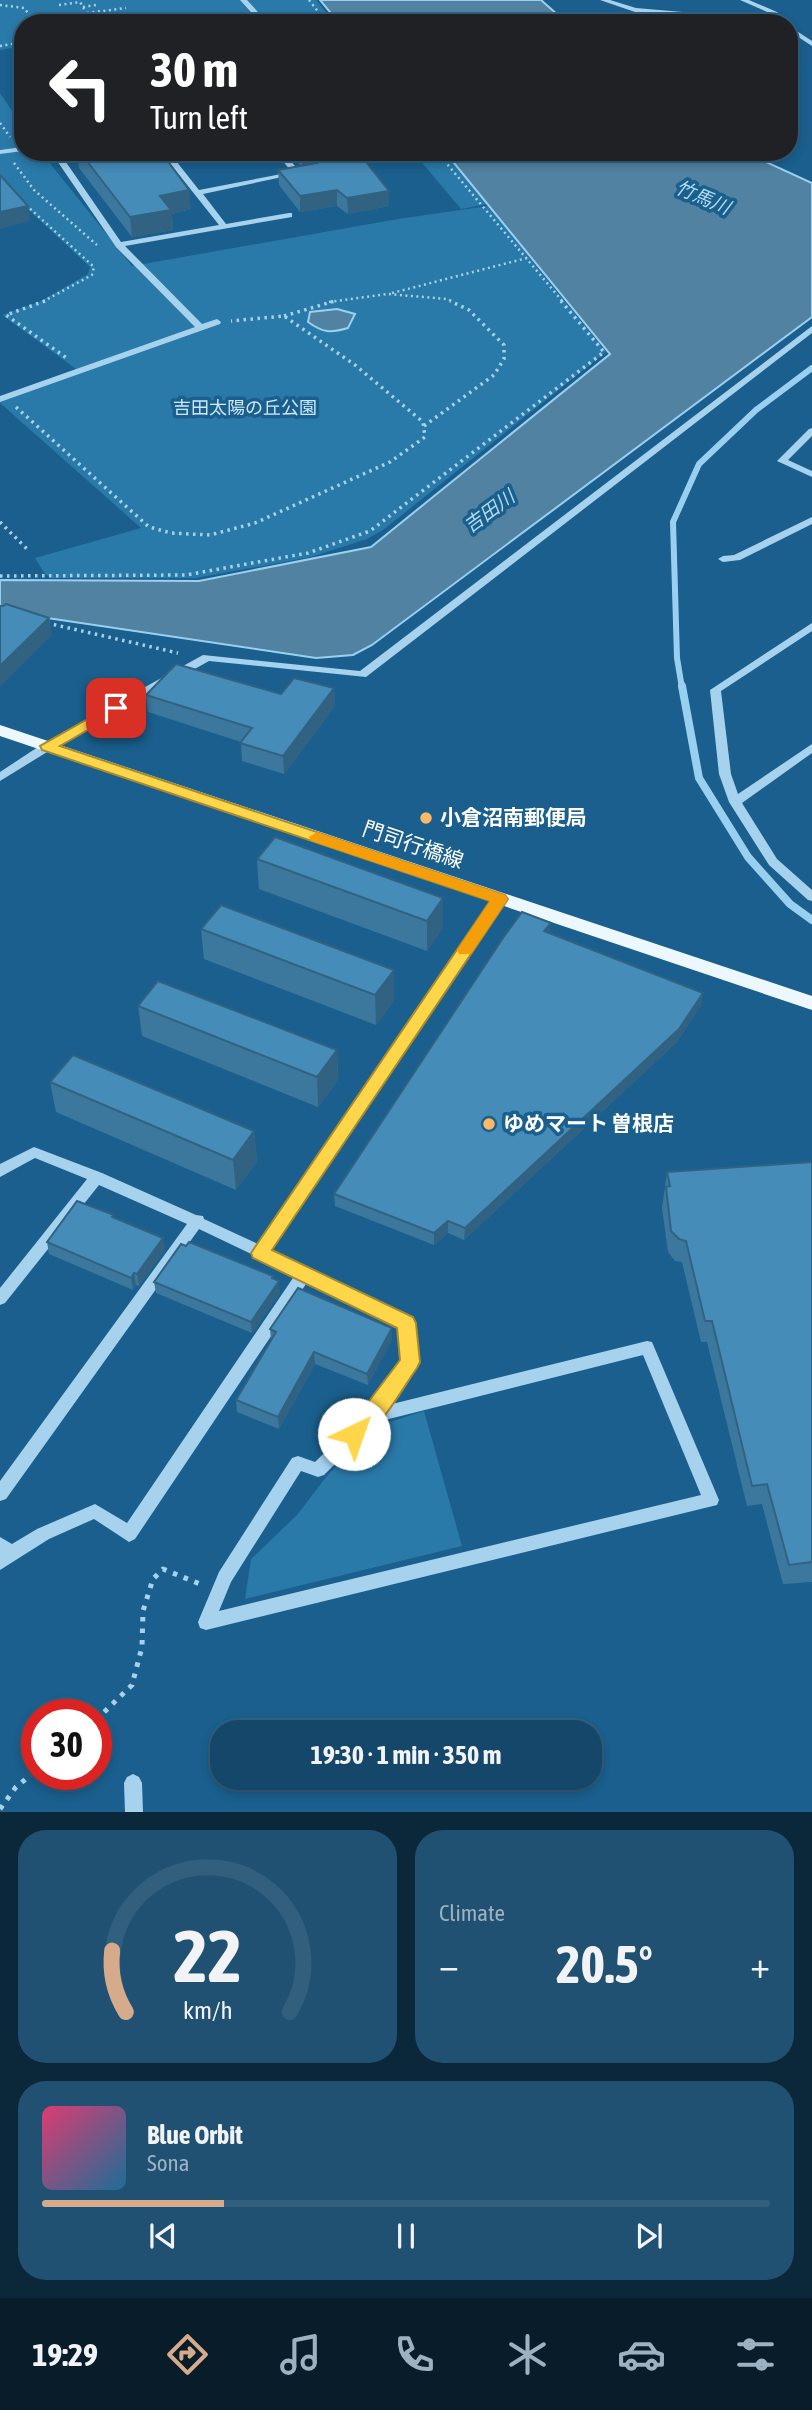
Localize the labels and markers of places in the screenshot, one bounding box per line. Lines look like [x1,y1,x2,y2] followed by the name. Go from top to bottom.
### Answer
[86,678,146,738] pin
[440,805,587,829] place label: 小倉沼南郵便局
[418,810,434,826] marker: 小倉沼南郵便局
[503,1111,674,1135] place label: ゆめマート 曽根店
[481,1116,497,1132] marker: ゆめマート 曽根店

